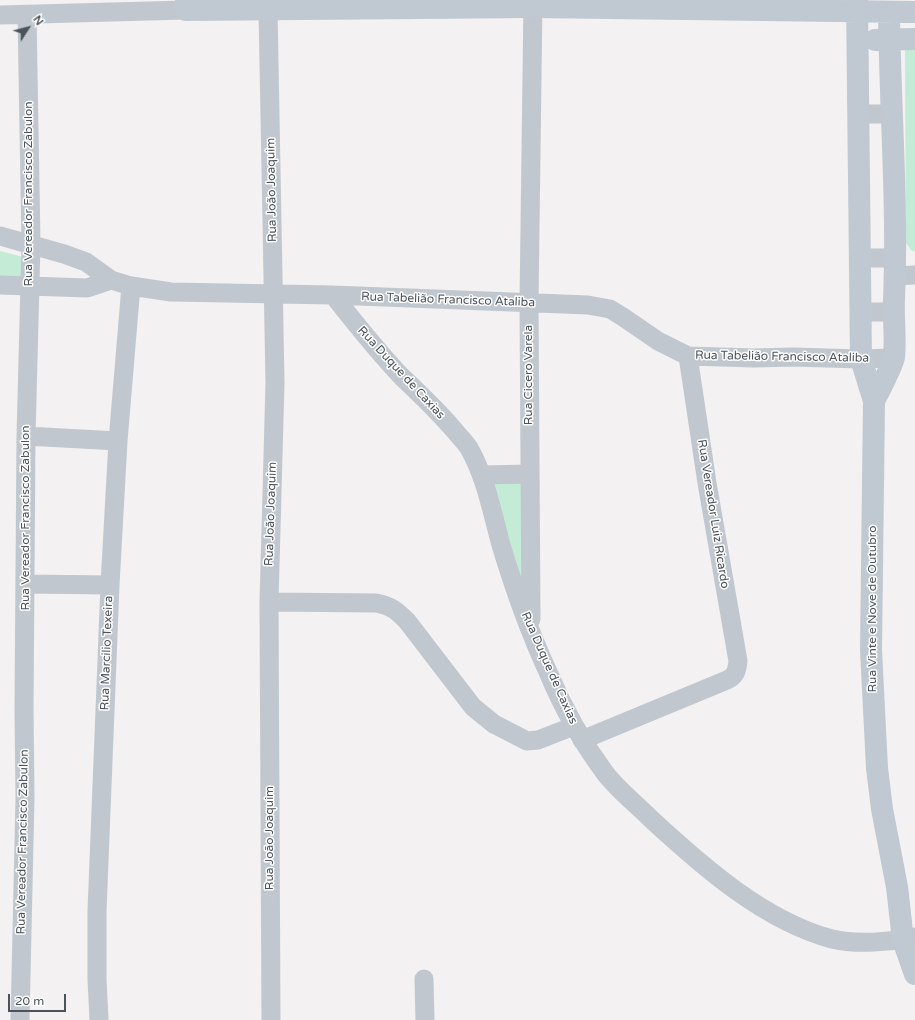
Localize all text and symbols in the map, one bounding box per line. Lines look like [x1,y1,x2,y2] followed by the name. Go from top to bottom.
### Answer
[8,8,48,48] north arrow
[30,13,46,28] text: N
[22,101,36,287] street label: Rua Vereador Francisco Zabulon
[264,138,280,242] street label: Rua João Joaquim
[361,290,535,310] street label: Rua Tabelião Francisco Ataliba
[354,324,448,422] street label: Rua Duque de Caxias
[522,325,536,425] street label: Rua Cicero Varela
[695,348,869,366] street label: Rua Tabelião Francisco Ataliba
[19,425,33,611] street label: Rua Vereador Francisco Zabulon
[694,438,732,590] street label: Rua Vereador Luiz Ricardo
[262,462,280,566] street label: Rua João Joaquim
[866,526,880,692] street label: Rua Vinte e Nove de Outubro
[98,595,116,711] street label: Rua Marcilio Texeira
[518,610,580,726] street label: Rua Duque de Caxias
[14,749,32,935] street label: Rua Vereador Francisco Zabulon
[263,786,277,890] street label: Rua João Joaquim
[10,986,68,1012] scale bar
[15,994,44,1008] text: 20 m

